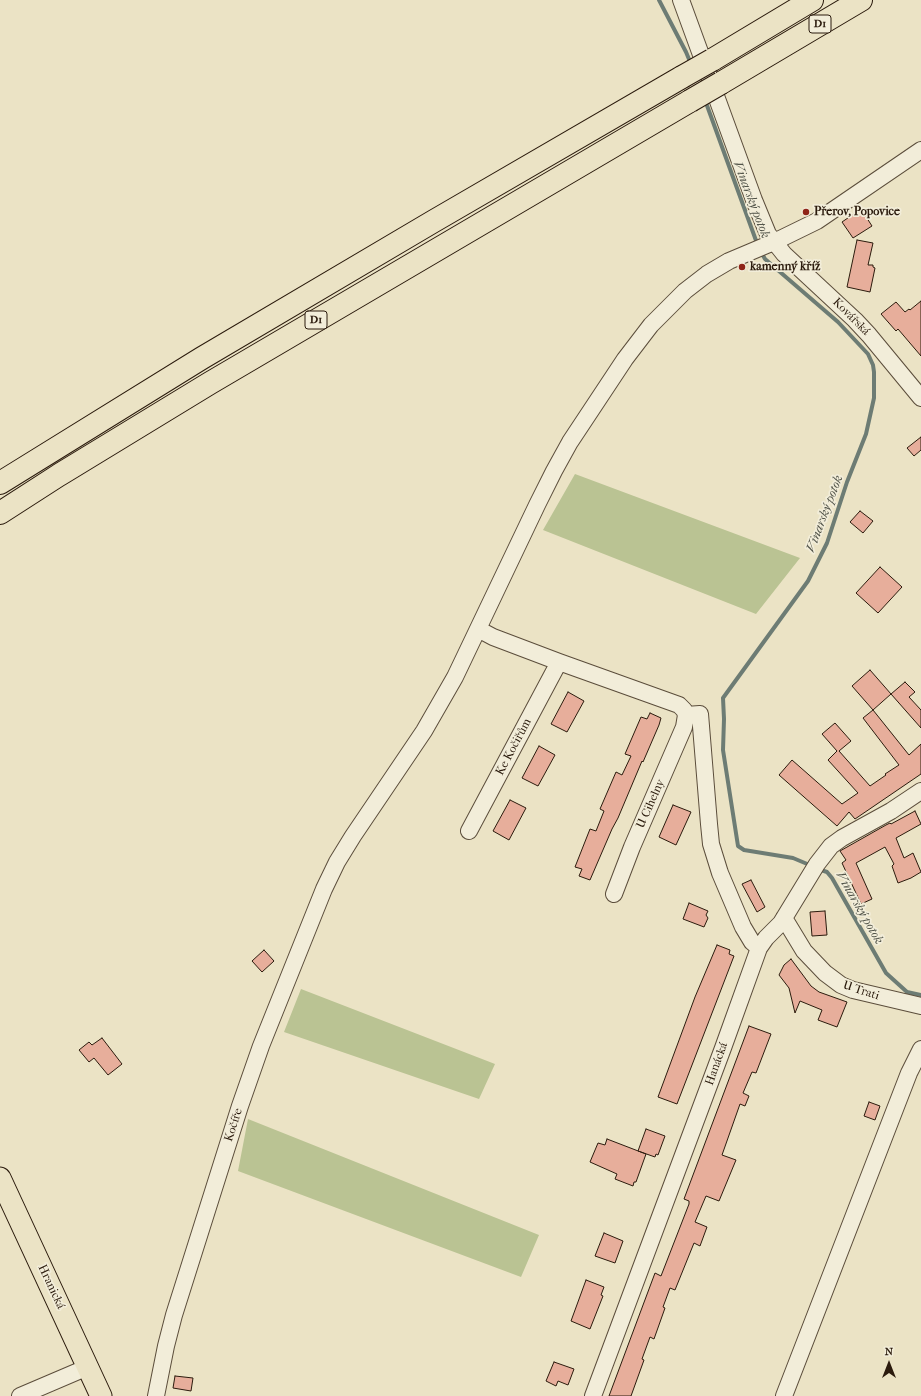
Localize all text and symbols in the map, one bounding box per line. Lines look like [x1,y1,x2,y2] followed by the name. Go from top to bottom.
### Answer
[809,15,831,33] road number: D1
[729,159,773,241] water label: Vinarský potok
[814,205,900,219] place label: Přerov, Popovice
[801,207,811,217] marker: Přerov, Popovice
[750,260,820,274] place label: kamenný kříž
[737,262,747,272] marker: kamenný kříž
[829,295,873,339] street label: Kovářská
[305,311,327,329] road number: D1
[803,473,847,555] water label: Vinarský potok
[493,716,535,778] street label: Ke Kočiřům
[634,777,668,831] street label: U Cihelny
[832,869,886,947] water label: Vinarský potok
[841,978,881,1004] street label: U Trati
[703,1041,731,1087] street label: Hanácká
[222,1106,246,1144] street label: Kočíře
[34,1262,68,1312] street label: Hranická
[869,1344,909,1384] north arrow
[885,1345,893,1358] text: N

